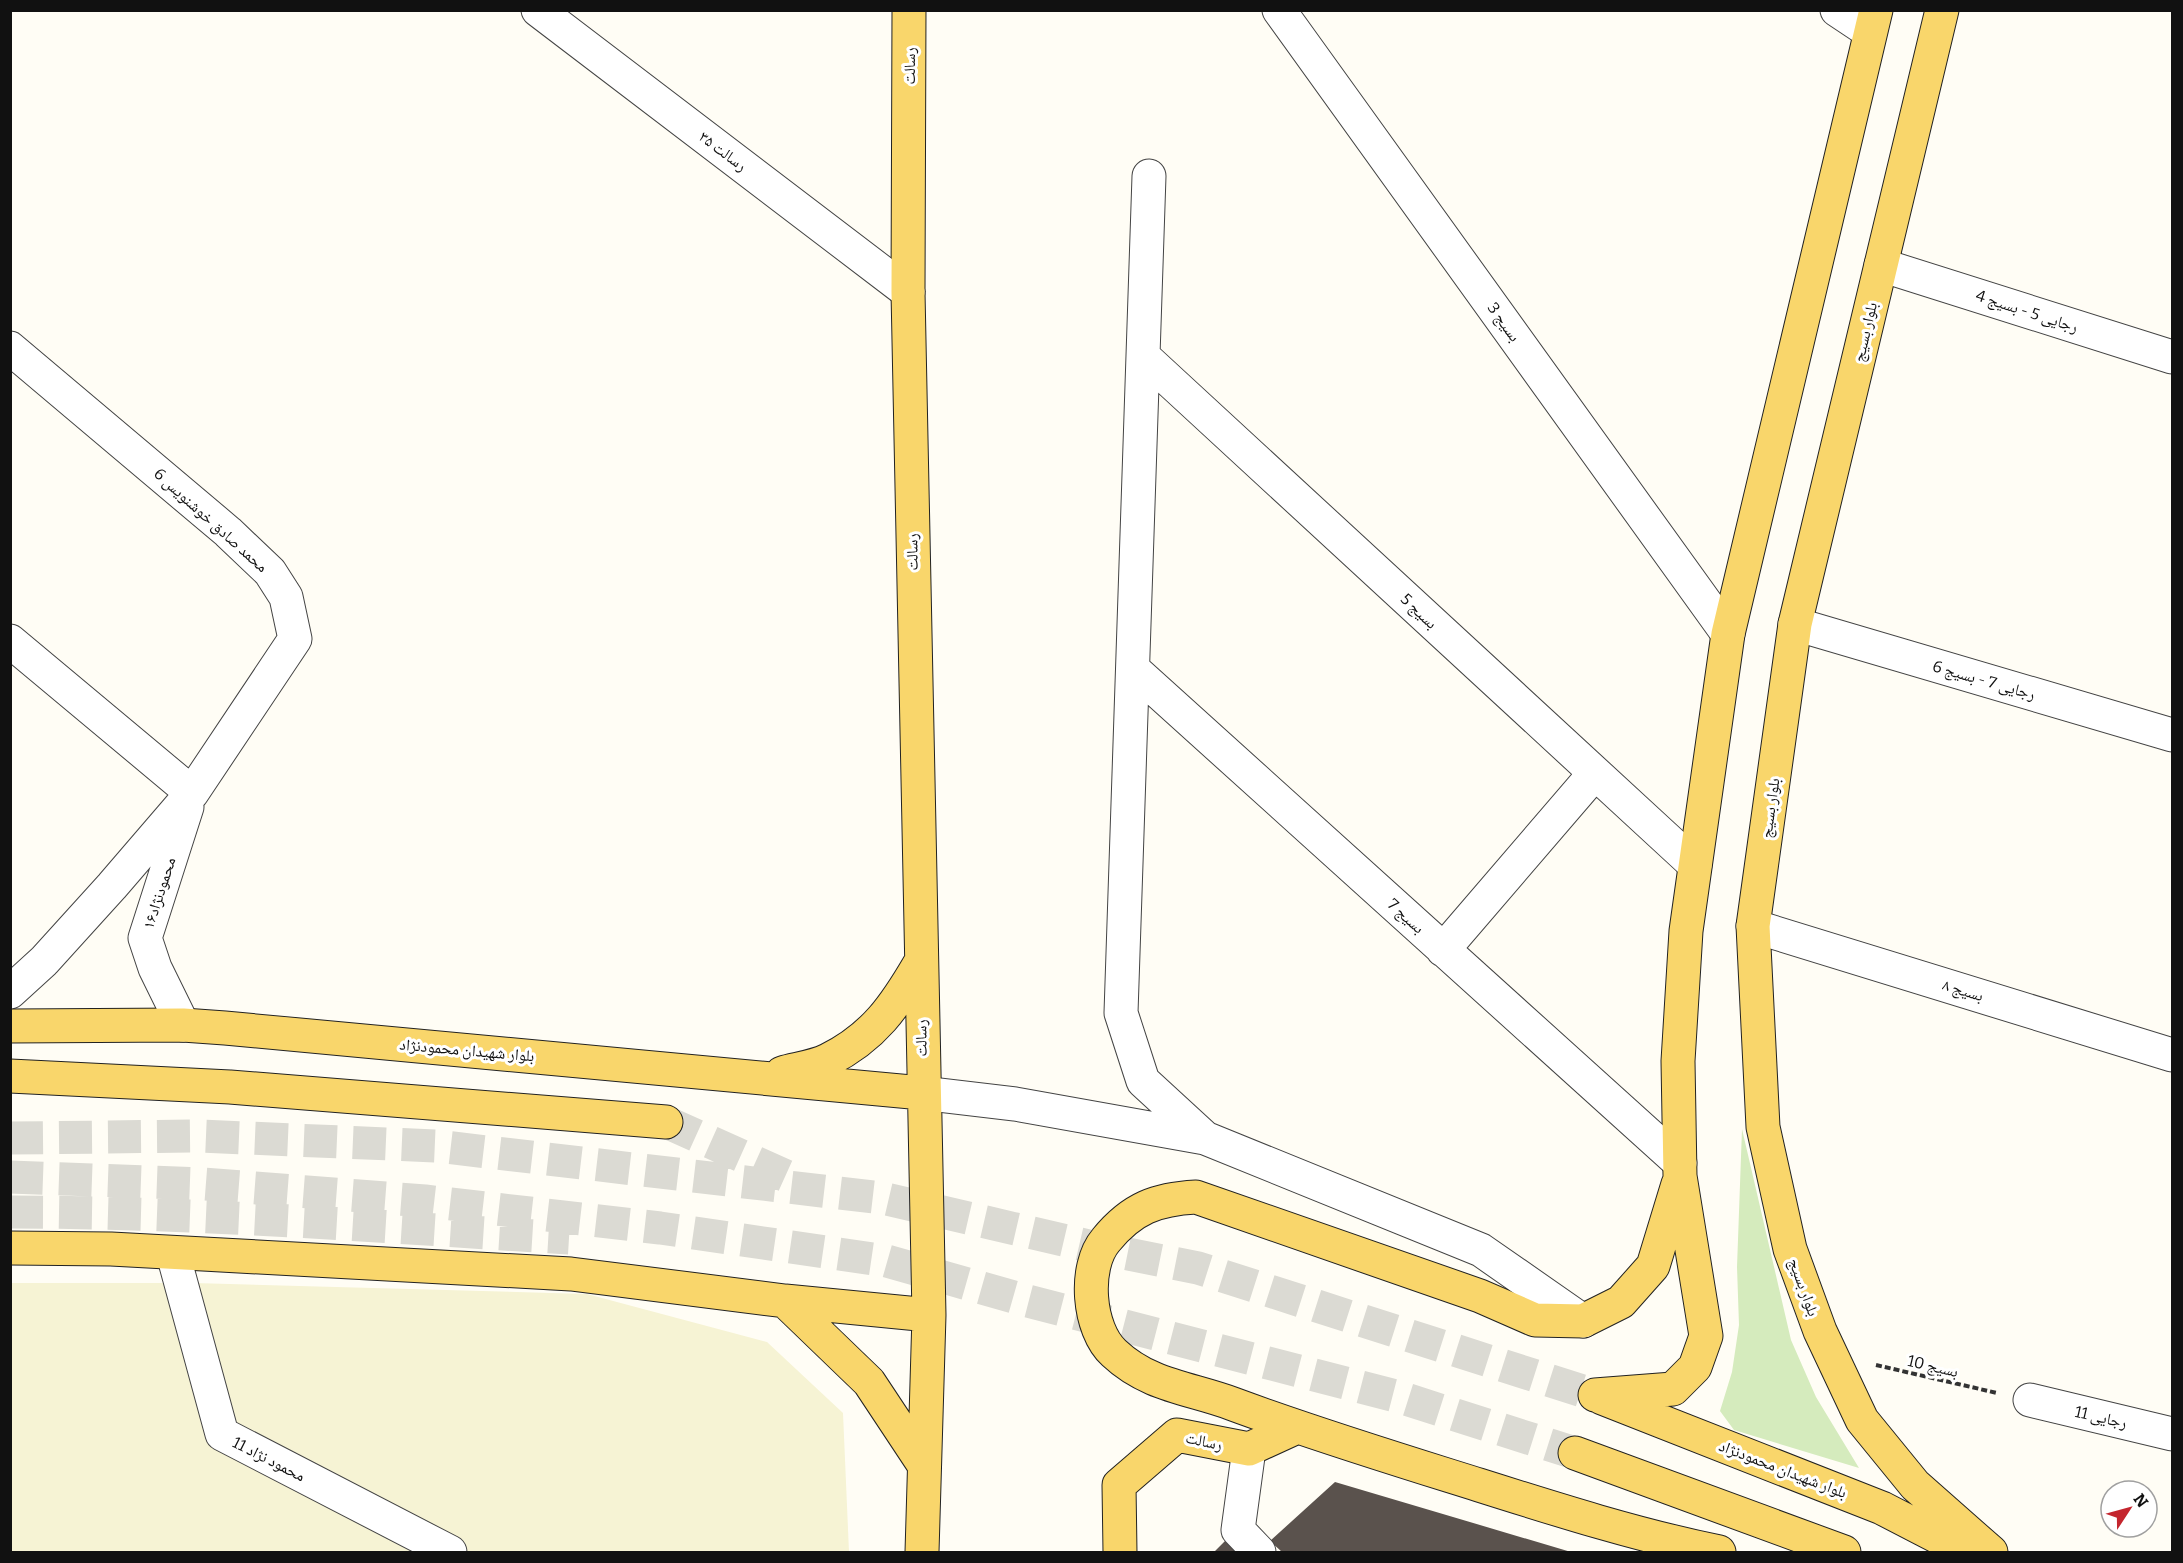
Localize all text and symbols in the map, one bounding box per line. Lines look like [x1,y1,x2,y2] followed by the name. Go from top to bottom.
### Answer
[900,47,919,85] street label: رسالت
[695,127,751,175] street label: رسالت ۳۵
[1973,286,2081,337] street label: رجایی 5 - بسیج 4
[1483,299,1525,346] street label: بسیج 3
[1849,300,1882,364] street label: بلوار بسیج
[149,464,272,577] street label: محمد صادق خوشنویس 6
[902,533,922,571] street label: رسالت
[1396,589,1441,633] street label: بسیج 5
[1930,656,2038,705] street label: رجایی 7 - بسیج 6
[1756,777,1785,839] street label: بلوار بسیج
[138,855,180,931] street label: محمودنژاد۱۶
[1383,895,1428,938] street label: بسیج 7
[1940,975,1986,1006] street label: بسیج ۸
[911,1019,931,1057] street label: رسالت
[399,1035,535,1066] street label: بلوار شهیدان محمودنژاد
[1784,1255,1823,1319] street label: بلوار بسیج
[1906,1351,1960,1382] street label: بسیج 10
[2073,1402,2129,1433] street label: رجایی 11
[1184,1428,1224,1454] street label: رسالت
[229,1433,309,1485] street label: محمود نژاد 11
[1716,1436,1850,1503] street label: بلوار شهیدان محمودنژاد
[2099,1479,2159,1539] north arrow
[2129,1490,2152,1511] text: N

